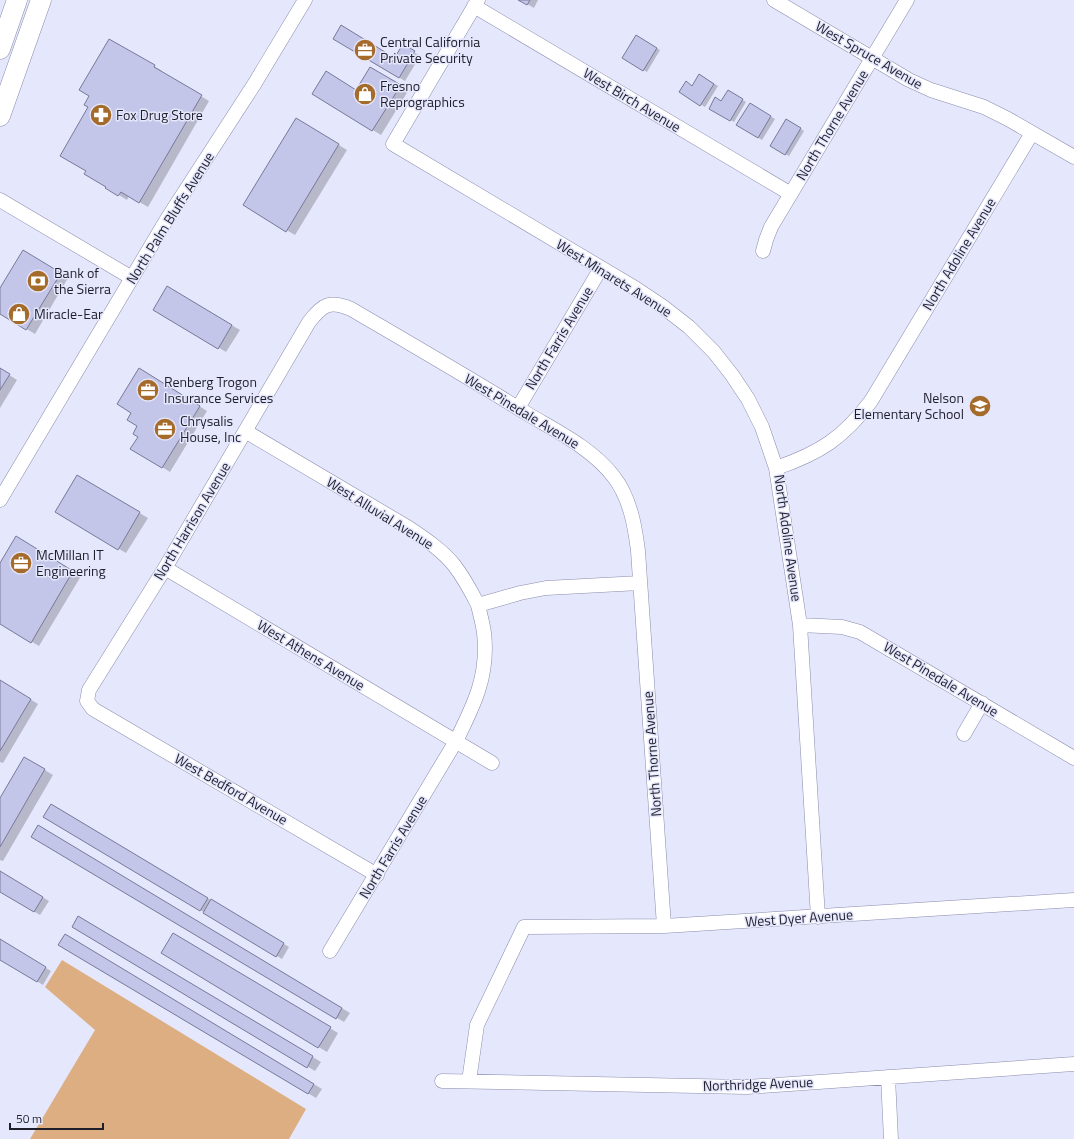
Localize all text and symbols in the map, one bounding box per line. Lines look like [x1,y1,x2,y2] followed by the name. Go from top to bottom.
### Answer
[812,15,927,94] street label: West Spruce Avenue
[380,31,480,68] place label: Central California Private Security
[352,37,378,63] office icon: Central California Private Security
[579,62,685,137] street label: West Birch Avenue
[790,65,873,184] street label: North Thorne Avenue
[380,75,465,112] place label: Fresno Reprographics
[352,81,378,107] shop icon: Fresno Reprographics
[88,102,114,128] pharmacy icon: Fox Drug Store
[116,104,203,125] place label: Fox Drug Store
[120,148,219,288] street label: North Palm Bluffs Avenue
[917,193,1001,314] street label: North Adoline Avenue
[552,233,676,322] street label: West Minarets Avenue
[54,262,111,299] place label: Bank of the Sierra
[25,268,51,294] bank icon: Bank of the Sierra
[519,282,598,393] street label: North Farris Avenue
[6,301,32,327] shop icon: Miracle-Ear
[34,303,103,324] place label: Miracle-Ear
[461,368,584,453] street label: West Pinedale Avenue
[164,371,273,408] place label: Renberg Trogon Insurance Services
[135,377,161,403] office icon: Renberg Trogon Insurance Services
[854,387,964,424] place label: Nelson Elementary School
[967,393,993,419] school or university icon: Nelson Elementary School
[180,410,241,447] place label: Chrysalis House, Inc
[152,416,178,442] office icon: Chrysalis House, Inc
[148,458,235,584] street label: North Harrison Avenue
[323,471,438,554] street label: West Alluvial Avenue
[769,473,808,603] street label: North Adoline Avenue
[36,544,106,581] place label: McMillan IT Engineering
[8,550,34,576] office icon: McMillan IT Engineering
[253,614,369,695] street label: West Athens Avenue
[880,636,1003,721] street label: West Pinedale Avenue
[637,691,666,817] street label: North Thorne Avenue
[171,748,292,830] street label: West Bedford Avenue
[353,791,432,902] street label: North Farris Avenue
[744,903,854,932] street label: West Dyer Avenue
[702,1071,814,1096] street label: Northridge Avenue
[10,1105,103,1131] scale bar
[16,1109,42,1128] text: 50 m

